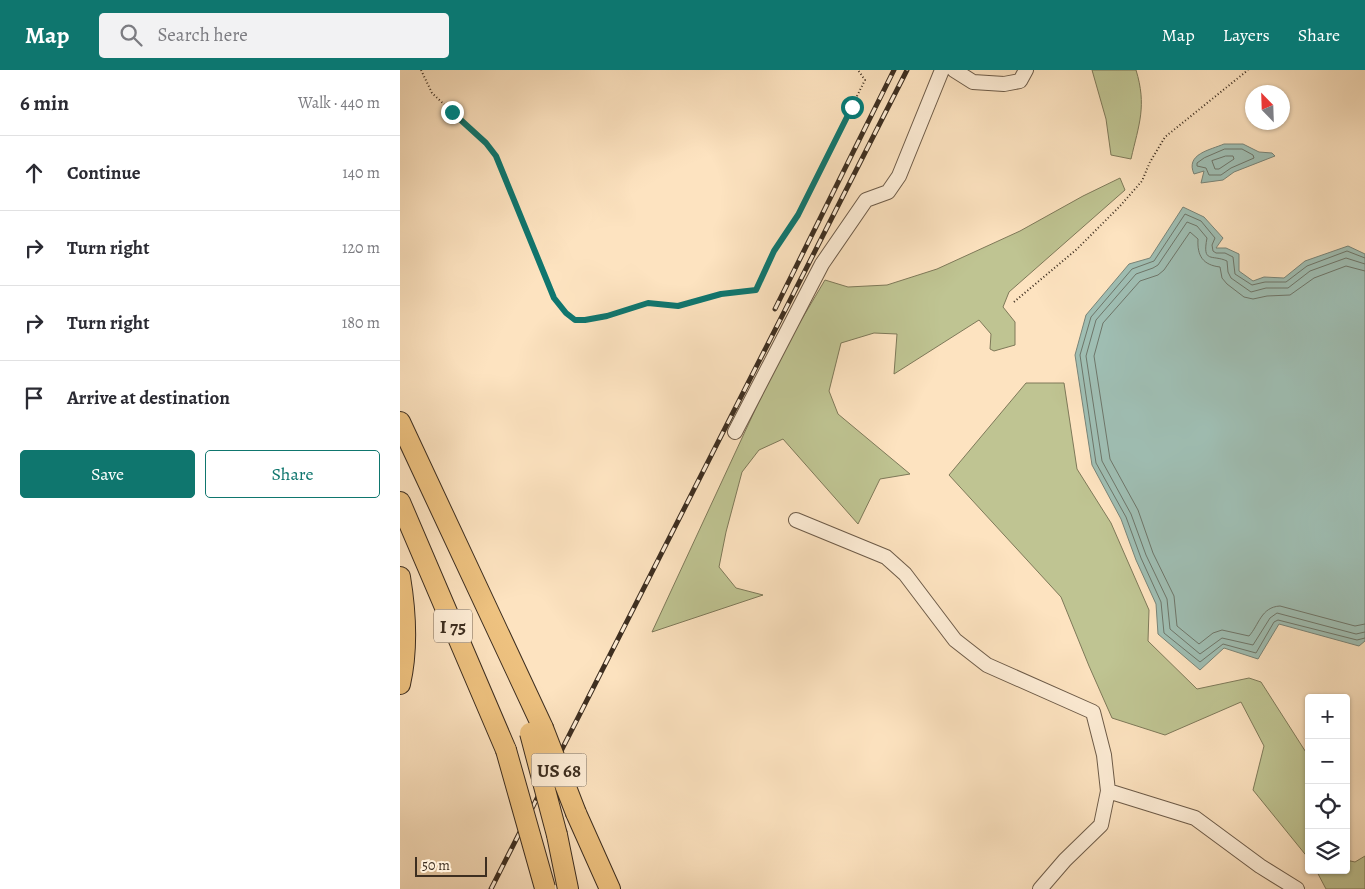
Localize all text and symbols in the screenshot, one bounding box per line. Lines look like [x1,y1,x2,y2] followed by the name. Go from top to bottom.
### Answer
[99,13,449,58] search box
[25,19,69,51] text: Map
[117,21,145,49] icon: search
[157,22,248,48] text: Search here
[1162,23,1195,47] text: Map
[1223,23,1270,47] text: Layers
[1298,23,1340,47] text: Share
[1245,85,1290,130] north arrow
[20,89,69,117] text: 6 min
[298,92,380,114] text: Walk · 440 m
[841,96,864,119] route start
[441,101,464,124] route end
[20,159,48,187] icon: ahead
[67,160,141,186] text: Continue
[342,162,380,184] text: 140 m
[20,234,48,262] icon: right
[67,235,149,261] text: Turn right
[342,237,380,259] text: 120 m
[20,309,48,337] icon: right
[67,310,149,336] text: Turn right
[342,312,380,334] text: 180 m
[20,384,48,412] icon: arrive
[67,385,230,411] text: Arrive at destination
[20,450,195,498] button: Save
[205,450,380,498] button: Share
[434,610,472,642] road number: I 75
[1305,694,1350,874] map controls
[1305,694,1350,739] button: +
[1305,739,1350,784] button: −
[532,754,586,786] road number: US 68
[1305,784,1350,829] button: locate
[1305,829,1350,874] button: layers
[415,854,488,877] scale bar
[422,856,450,875] text: 50 m

